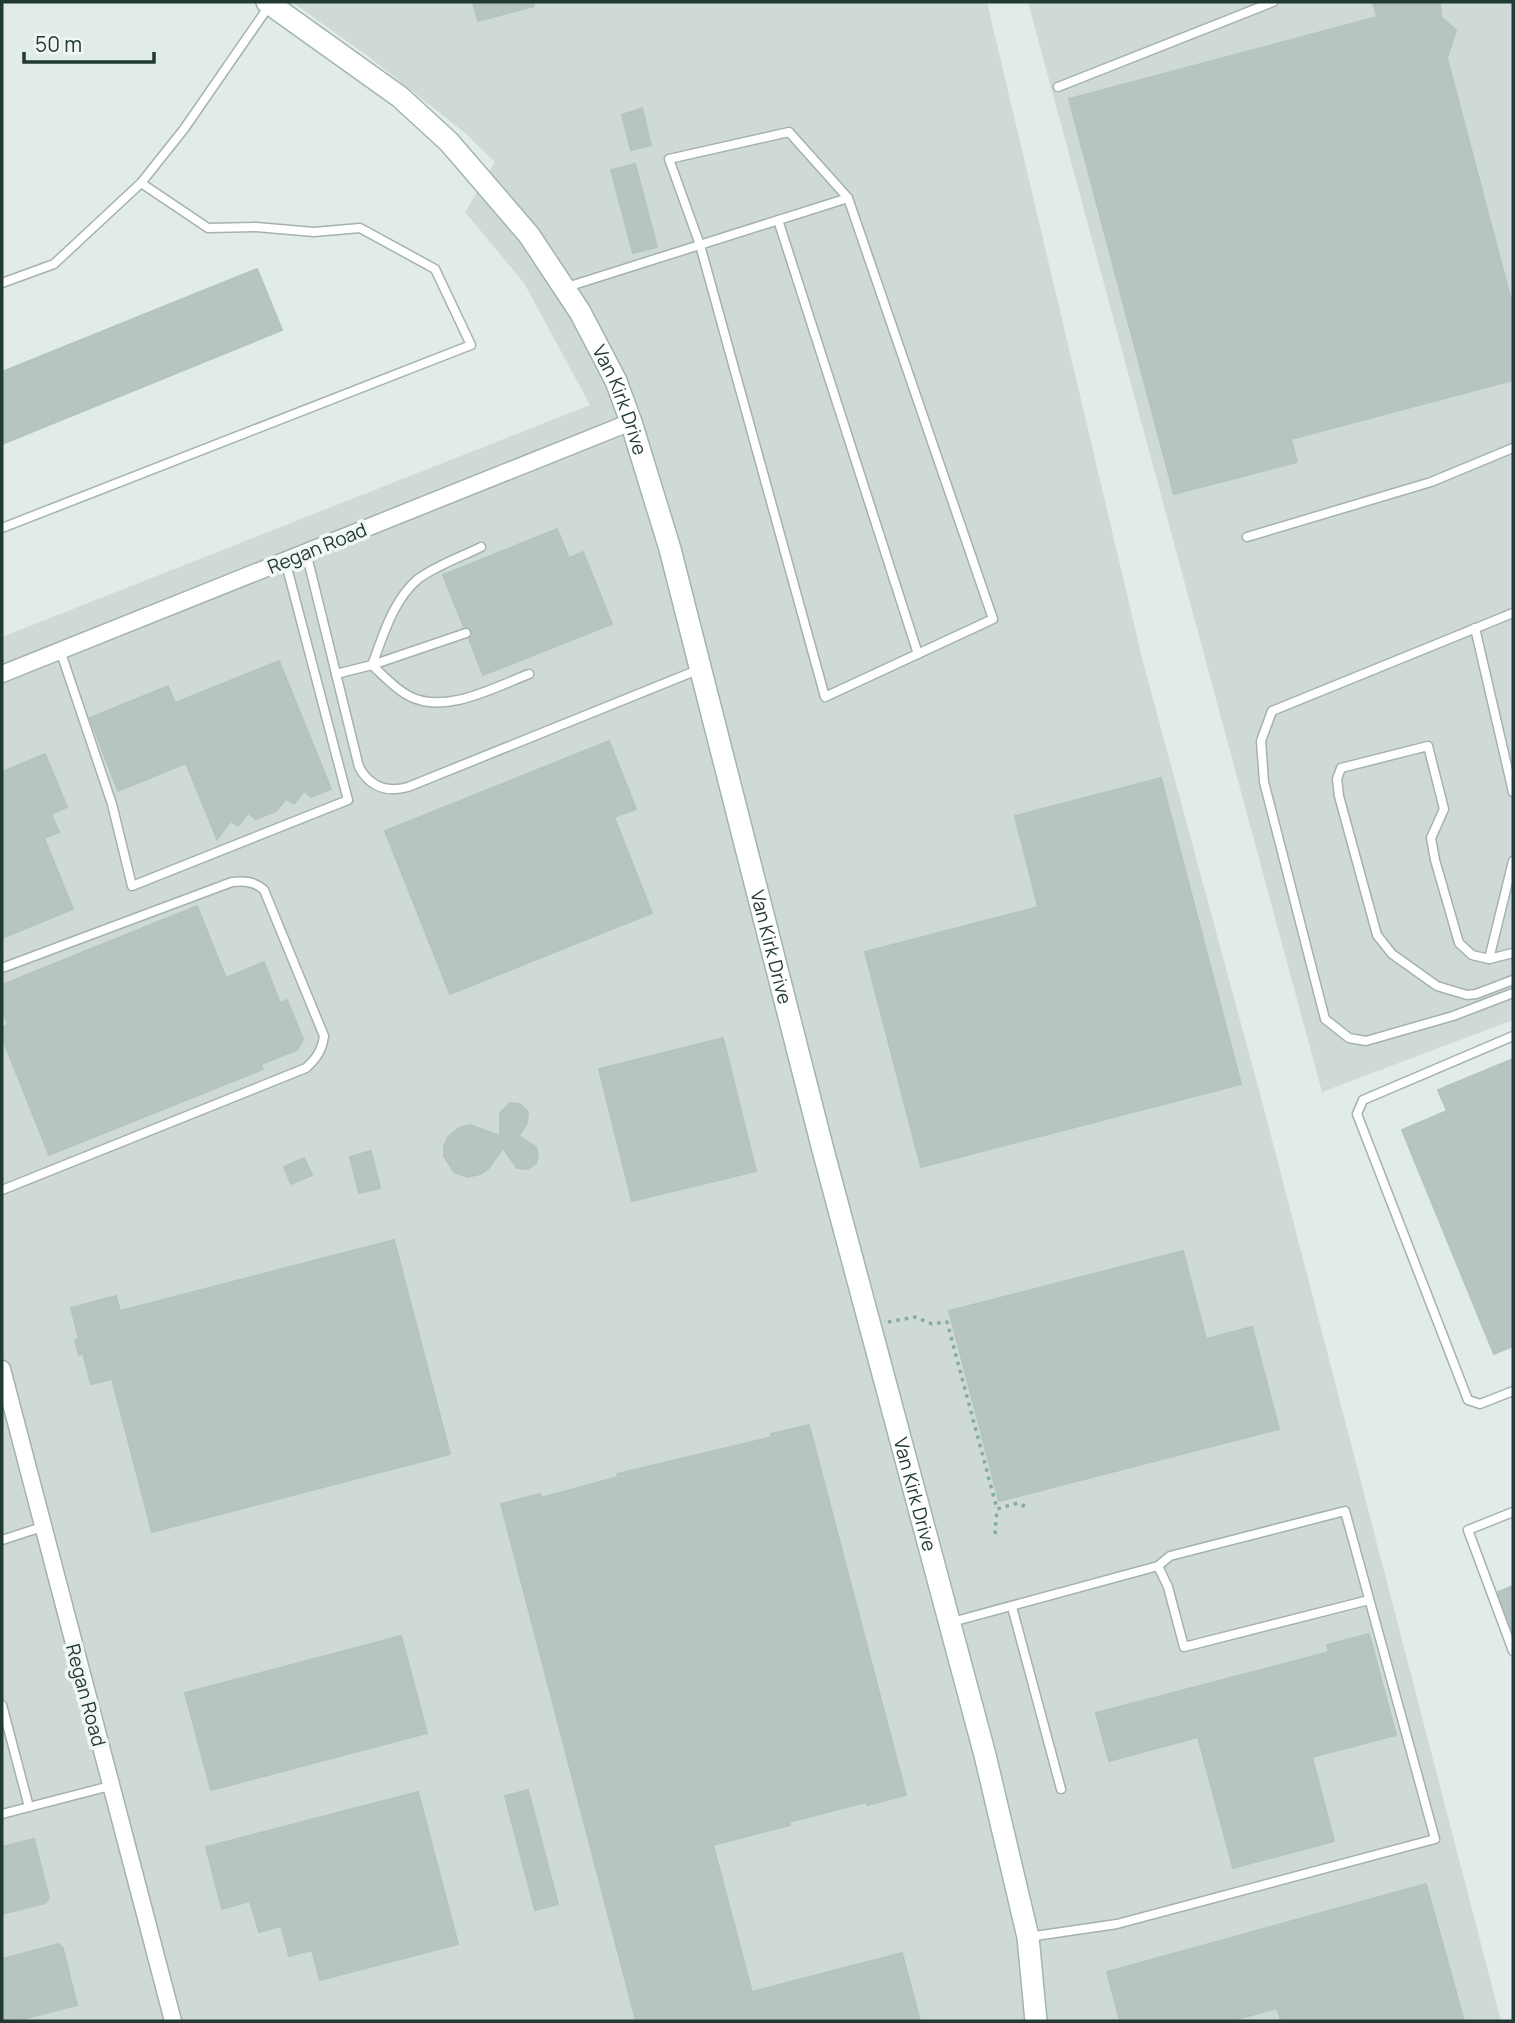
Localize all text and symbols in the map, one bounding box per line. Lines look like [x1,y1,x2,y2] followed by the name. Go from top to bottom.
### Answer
[24,21,154,65] scale bar
[35,30,82,58] text: 50 m
[586,340,653,458] street label: Van Kirk Drive
[263,516,371,580] street label: Regan Road
[744,887,798,1007] street label: Van Kirk Drive
[888,1435,943,1554] street label: Van Kirk Drive
[60,1641,112,1749] street label: Regan Road

